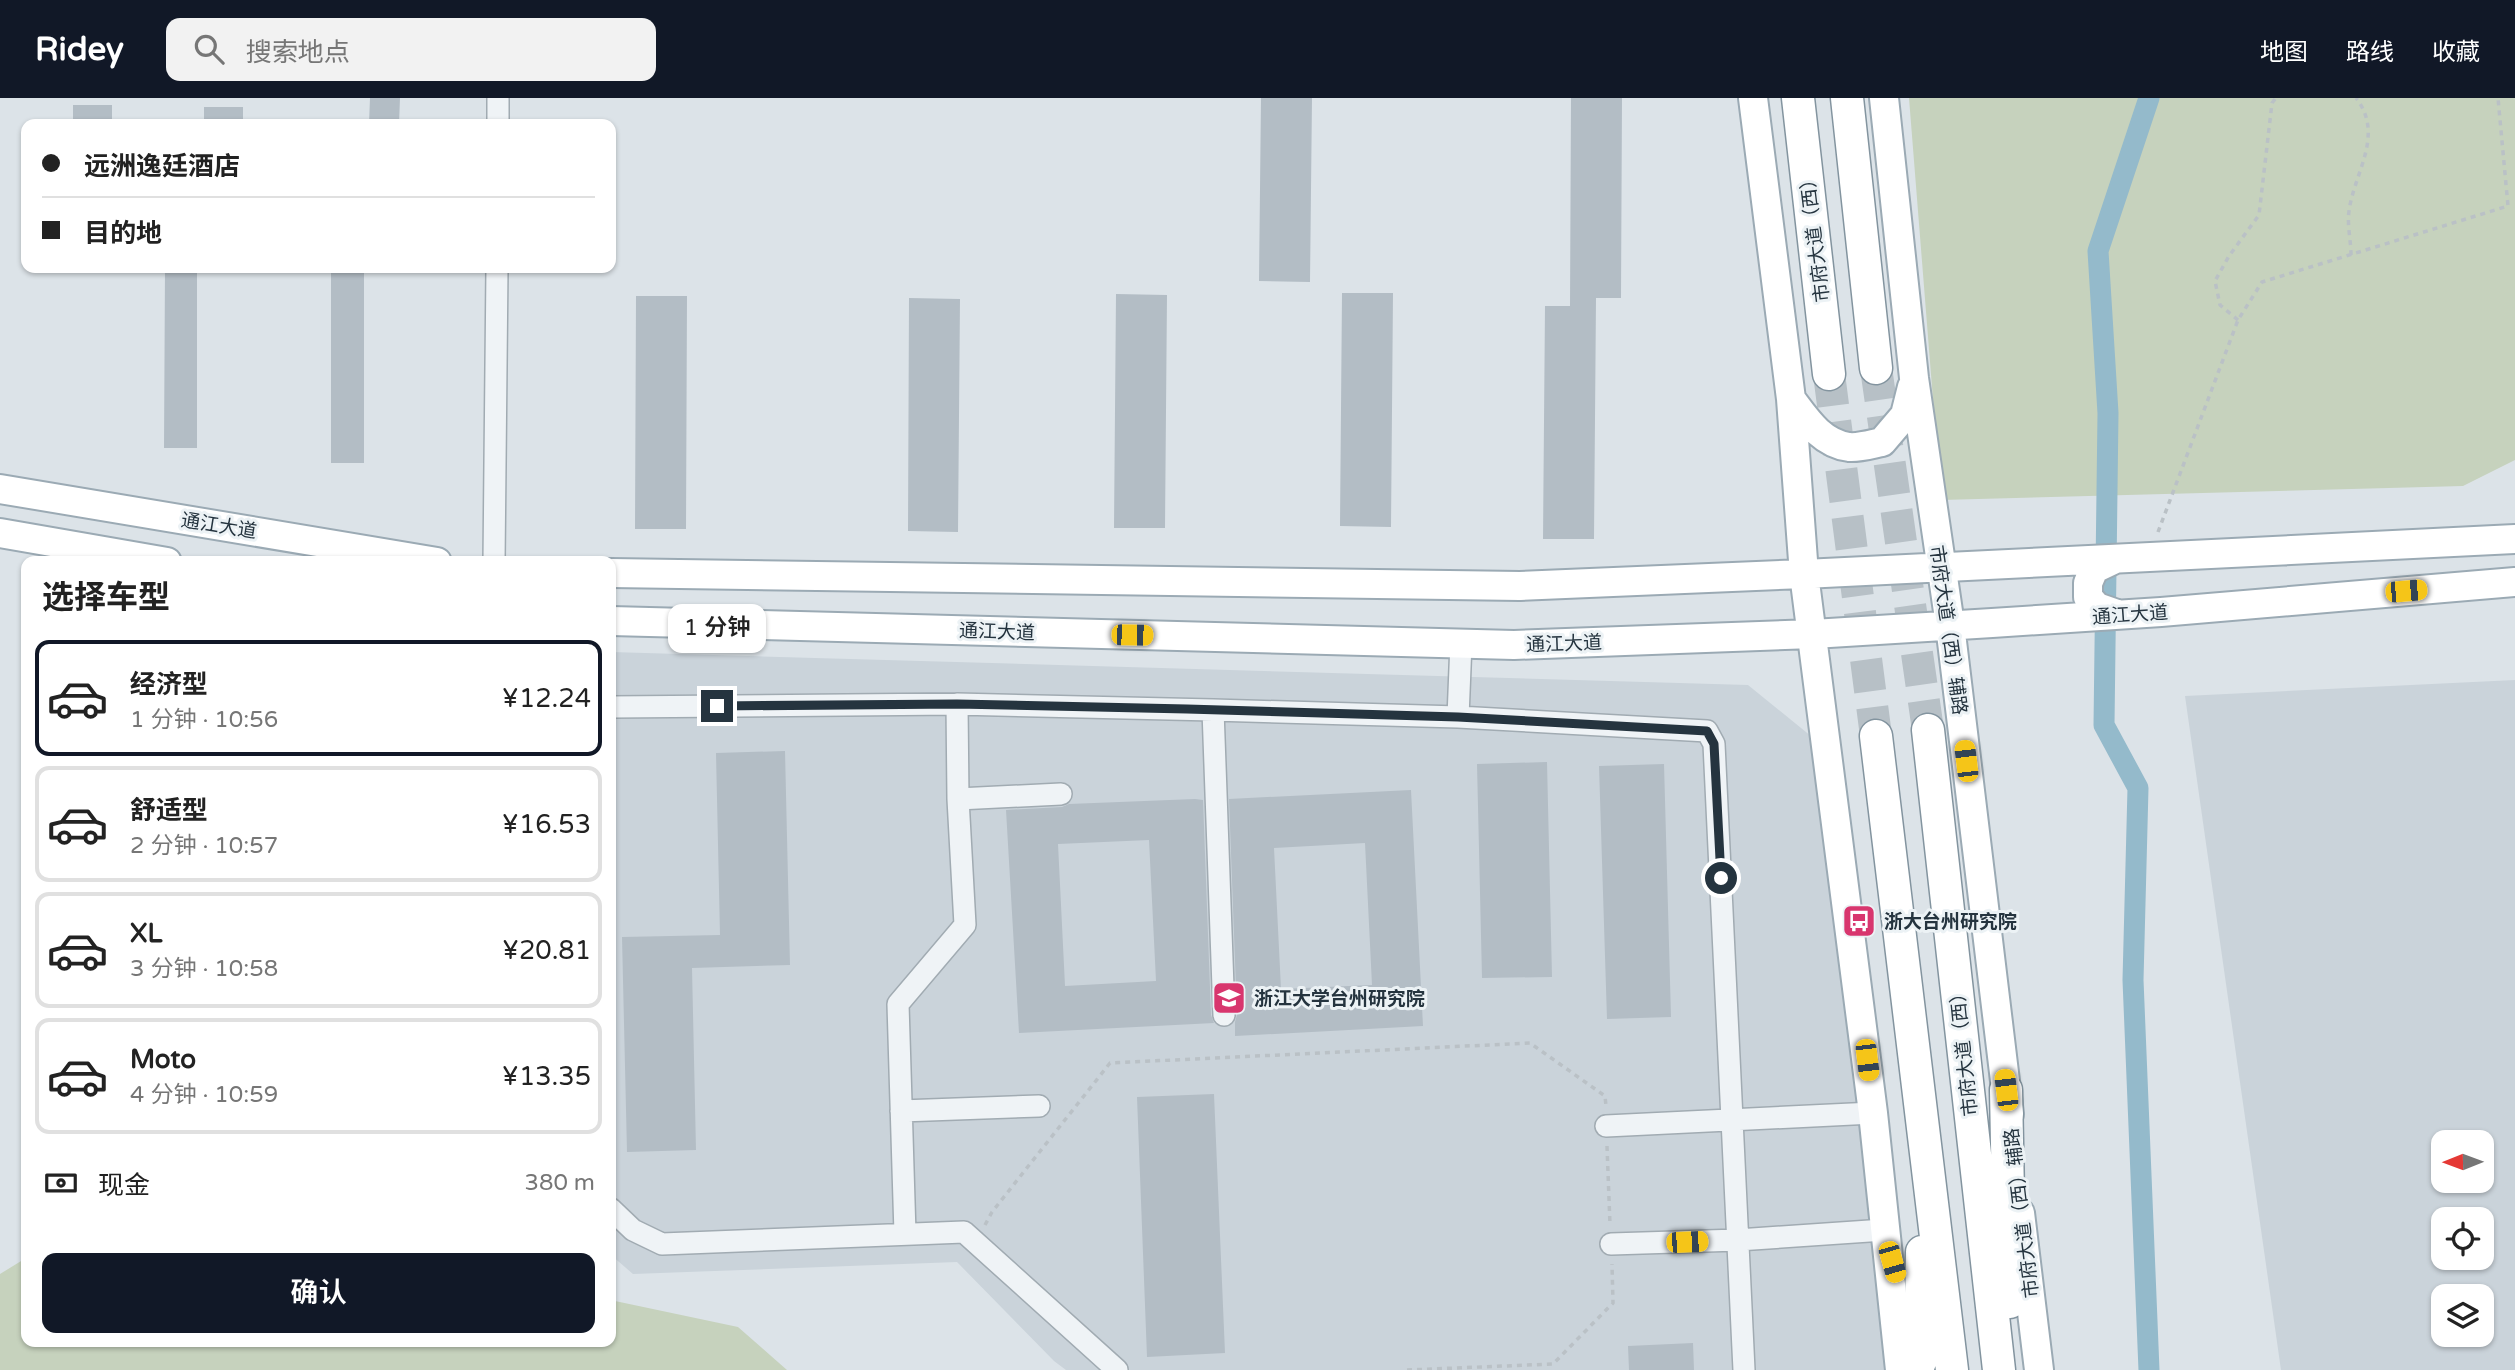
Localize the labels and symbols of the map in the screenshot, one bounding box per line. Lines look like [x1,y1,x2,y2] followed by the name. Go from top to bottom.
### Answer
[1796,169,1834,303] street label: 市府大道（西）
[180,509,258,543] street label: 通江大道
[1925,544,1971,716] street label: 市府大道（西）辅路
[2385,579,2428,603] car
[2091,601,2169,629] street label: 通江大道
[668,604,766,654] callout: 1 分钟
[959,620,1035,644] street label: 通江大道
[1111,624,1154,646] car
[1526,632,1602,656] street label: 通江大道
[701,690,733,722] route end
[1954,739,1979,783] car
[1705,862,1737,894] route start
[1840,902,1878,940] bus stop icon: 浙大台州研究院
[1884,911,2017,933] place label: 浙大台州研究院
[1210,979,1248,1017] school or university icon: 浙江大学台州研究院
[1946,983,1982,1117] street label: 市府大道（西）
[1254,988,1425,1010] place label: 浙江大学台州研究院
[1855,1038,1880,1082] car
[1994,1068,2019,1112] car
[2001,1127,2043,1299] street label: 市府大道（西）辅路
[2431,1130,2494,1194] north arrow
[1666,1231,1709,1253] car
[1877,1239,1908,1285] car

